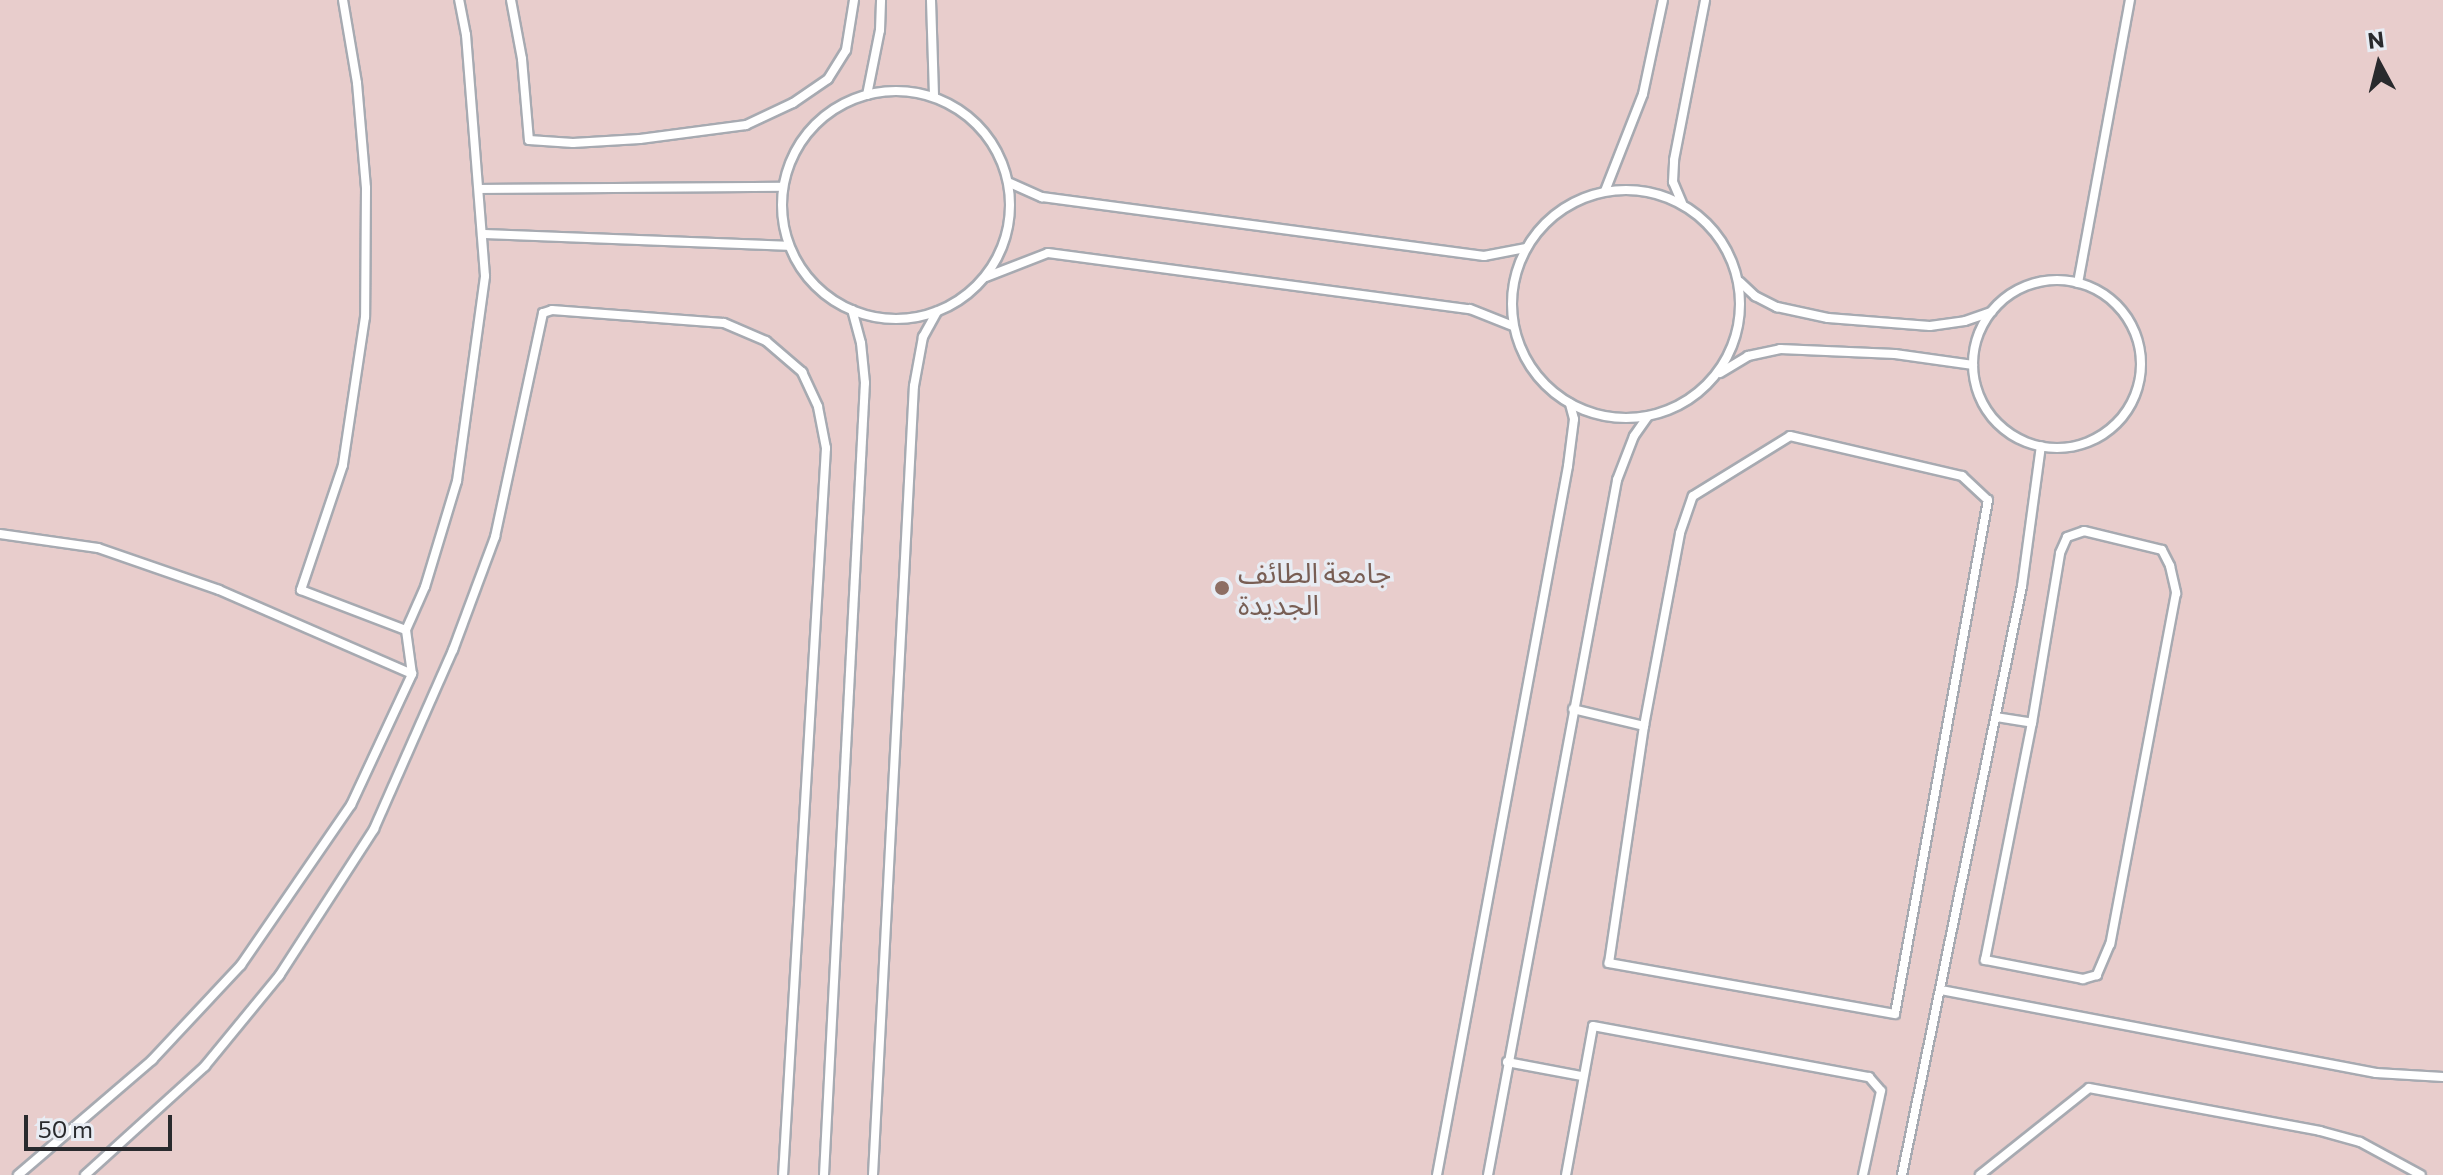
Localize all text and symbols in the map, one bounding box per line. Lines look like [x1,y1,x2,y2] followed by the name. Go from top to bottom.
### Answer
[2339,24,2419,104] north arrow
[2366,25,2386,54] text: N
[1238,555,1391,621] place label: جامعة الطائف الجديدة
[1213,579,1231,597] marker: جامعة الطائف الجديدة
[28,1099,176,1149] scale bar
[38,1114,93,1143] text: 50 m

